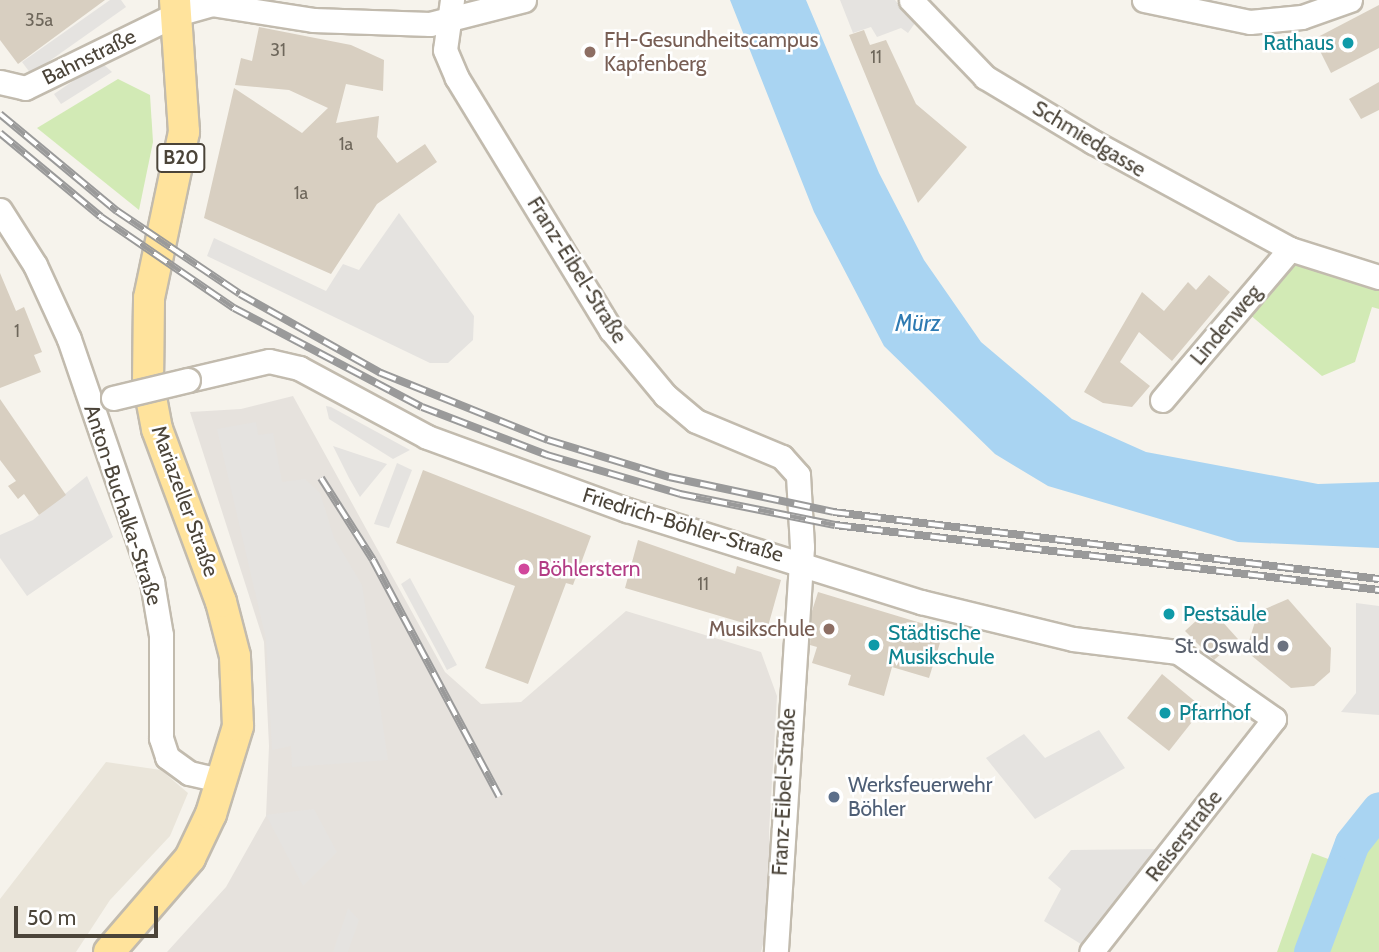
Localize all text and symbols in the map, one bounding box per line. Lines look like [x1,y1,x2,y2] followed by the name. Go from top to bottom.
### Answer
[25,9,53,31] house number: 35a
[38,24,140,90] street label: Bahnstraße
[604,27,818,77] place label: FH-Gesundheitscampus Kapfenberg
[1263,30,1334,56] place label: Rathaus
[1340,35,1356,51] marker: Rathaus
[270,39,286,61] house number: 31
[582,44,598,60] marker: FH-Gesundheitscampus Kapfenberg
[870,46,882,68] house number: 11
[1028,95,1150,183] street label: Schmiedgasse
[339,133,353,155] house number: 1a
[155,142,207,174] road number: B20
[294,182,308,204] house number: 1a
[522,192,632,348] street label: Franz-Eibel-Straße
[1185,280,1267,370] street label: Lindenweg
[895,309,941,337] water label: Mürz
[14,320,20,342] house number: 1
[79,402,167,608] street label: Anton-Buchalka-Straße
[146,422,224,580] street label: Mariazeller Straße
[580,482,786,568] street label: Friedrich-Böhler-Straße
[538,556,641,582] place label: Böhlerstern
[516,561,532,577] marker: Böhlerstern
[697,573,709,595] house number: 11
[1183,601,1267,627] place label: Pestsäule
[1161,606,1177,622] marker: Pestsäule
[708,616,815,642] place label: Musikschule
[888,620,995,670] place label: Städtische Musikschule
[821,621,837,637] marker: Musikschule
[1174,633,1269,659] place label: St. Oswald
[866,637,882,653] marker: Städtische Musikschule
[1275,638,1291,654] marker: St. Oswald
[1179,700,1251,726] place label: Pfarrhof
[1157,705,1173,721] marker: Pfarrhof
[767,708,801,876] street label: Franz-Eibel-Straße
[848,772,992,822] place label: Werksfeuerwehr Böhler
[1141,785,1227,887] street label: Reiserstraße
[826,789,842,805] marker: Werksfeuerwehr Böhler
[18,892,161,936] scale bar
[27,905,76,930] text: 50 m

